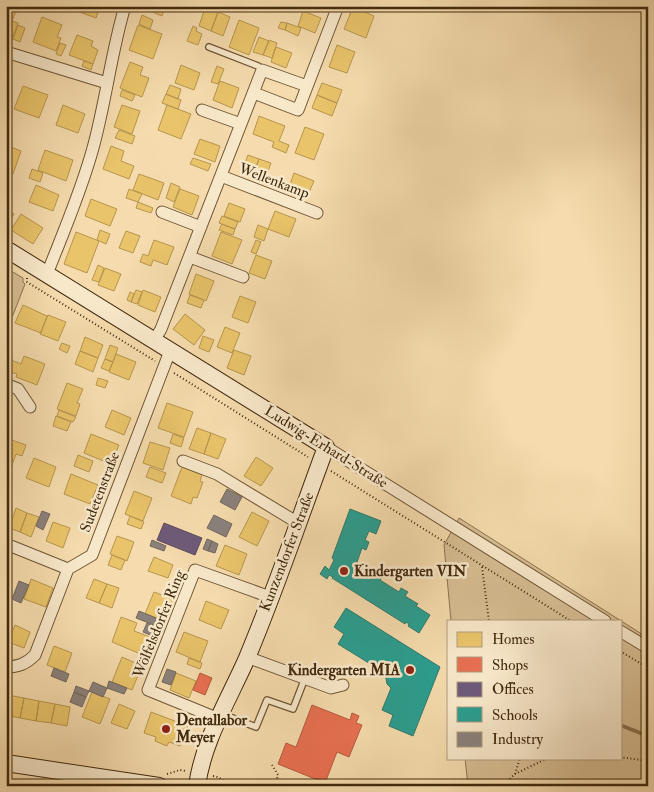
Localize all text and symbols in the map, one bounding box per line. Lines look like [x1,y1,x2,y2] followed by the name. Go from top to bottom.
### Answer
[235,158,312,204] street label: Wellenkamp
[261,401,391,493] street label: Ludwig-Erhard-Straße
[76,449,124,535] street label: Sudetenstraße
[256,490,318,614] street label: Kunzendorfer Straße
[354,562,467,582] place label: Kindergarten VIN
[338,565,350,577] marker: Kindergarten VIN
[128,567,190,682] street label: Wölfelsdorfer Ring
[447,620,622,760] legend
[492,630,534,649] text: Homes
[492,656,528,676] text: Shops
[287,661,400,681] place label: Kindergarten MIA
[404,664,416,676] marker: Kindergarten MIA
[492,680,534,699] text: Offices
[492,706,538,725] text: Schools
[175,711,248,748] place label: Dentallabor Meyer
[160,723,172,735] marker: Dentallabor Meyer
[492,730,543,749] text: Industry

